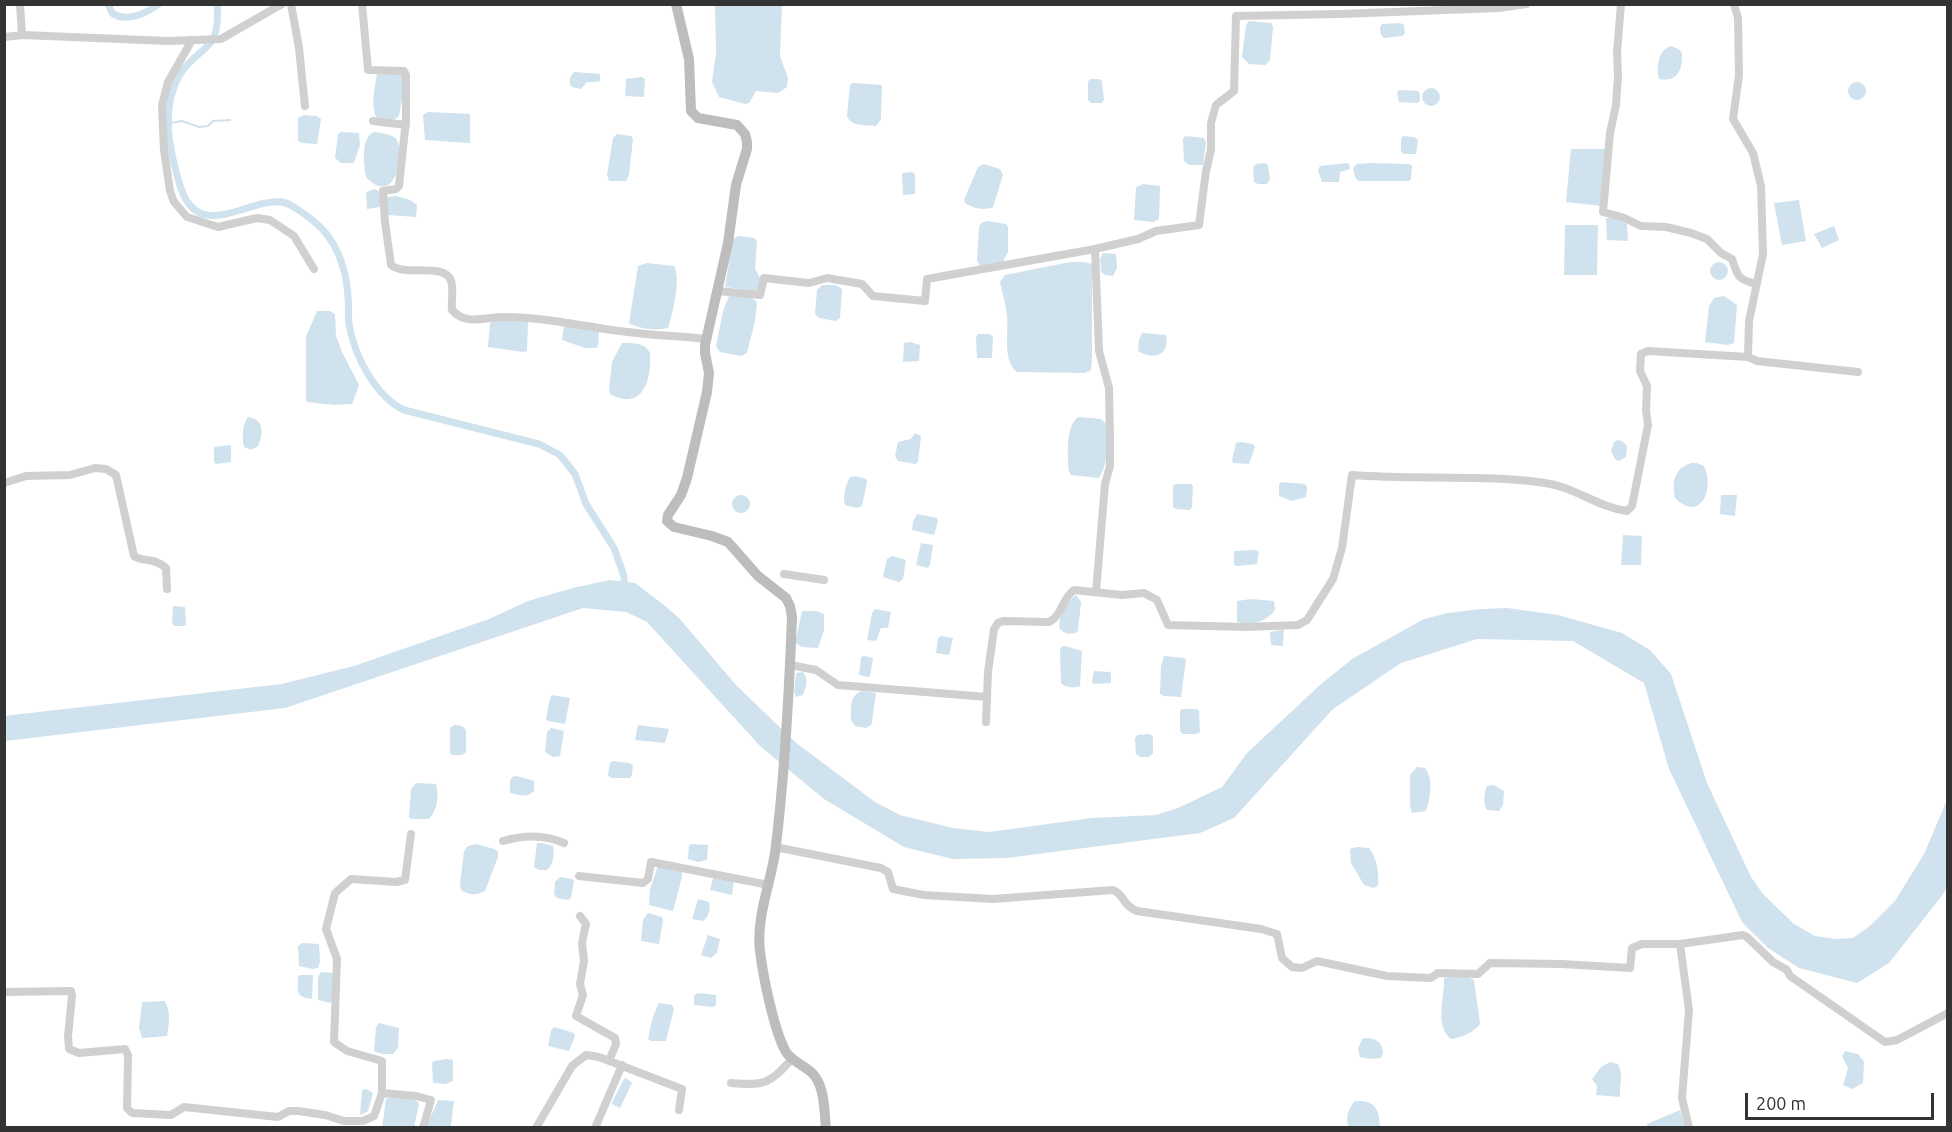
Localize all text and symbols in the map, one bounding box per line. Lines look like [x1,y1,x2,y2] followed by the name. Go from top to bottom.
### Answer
[1748,1081,1937,1119] scale bar
[1756,1093,1806,1113] text: 200 m

